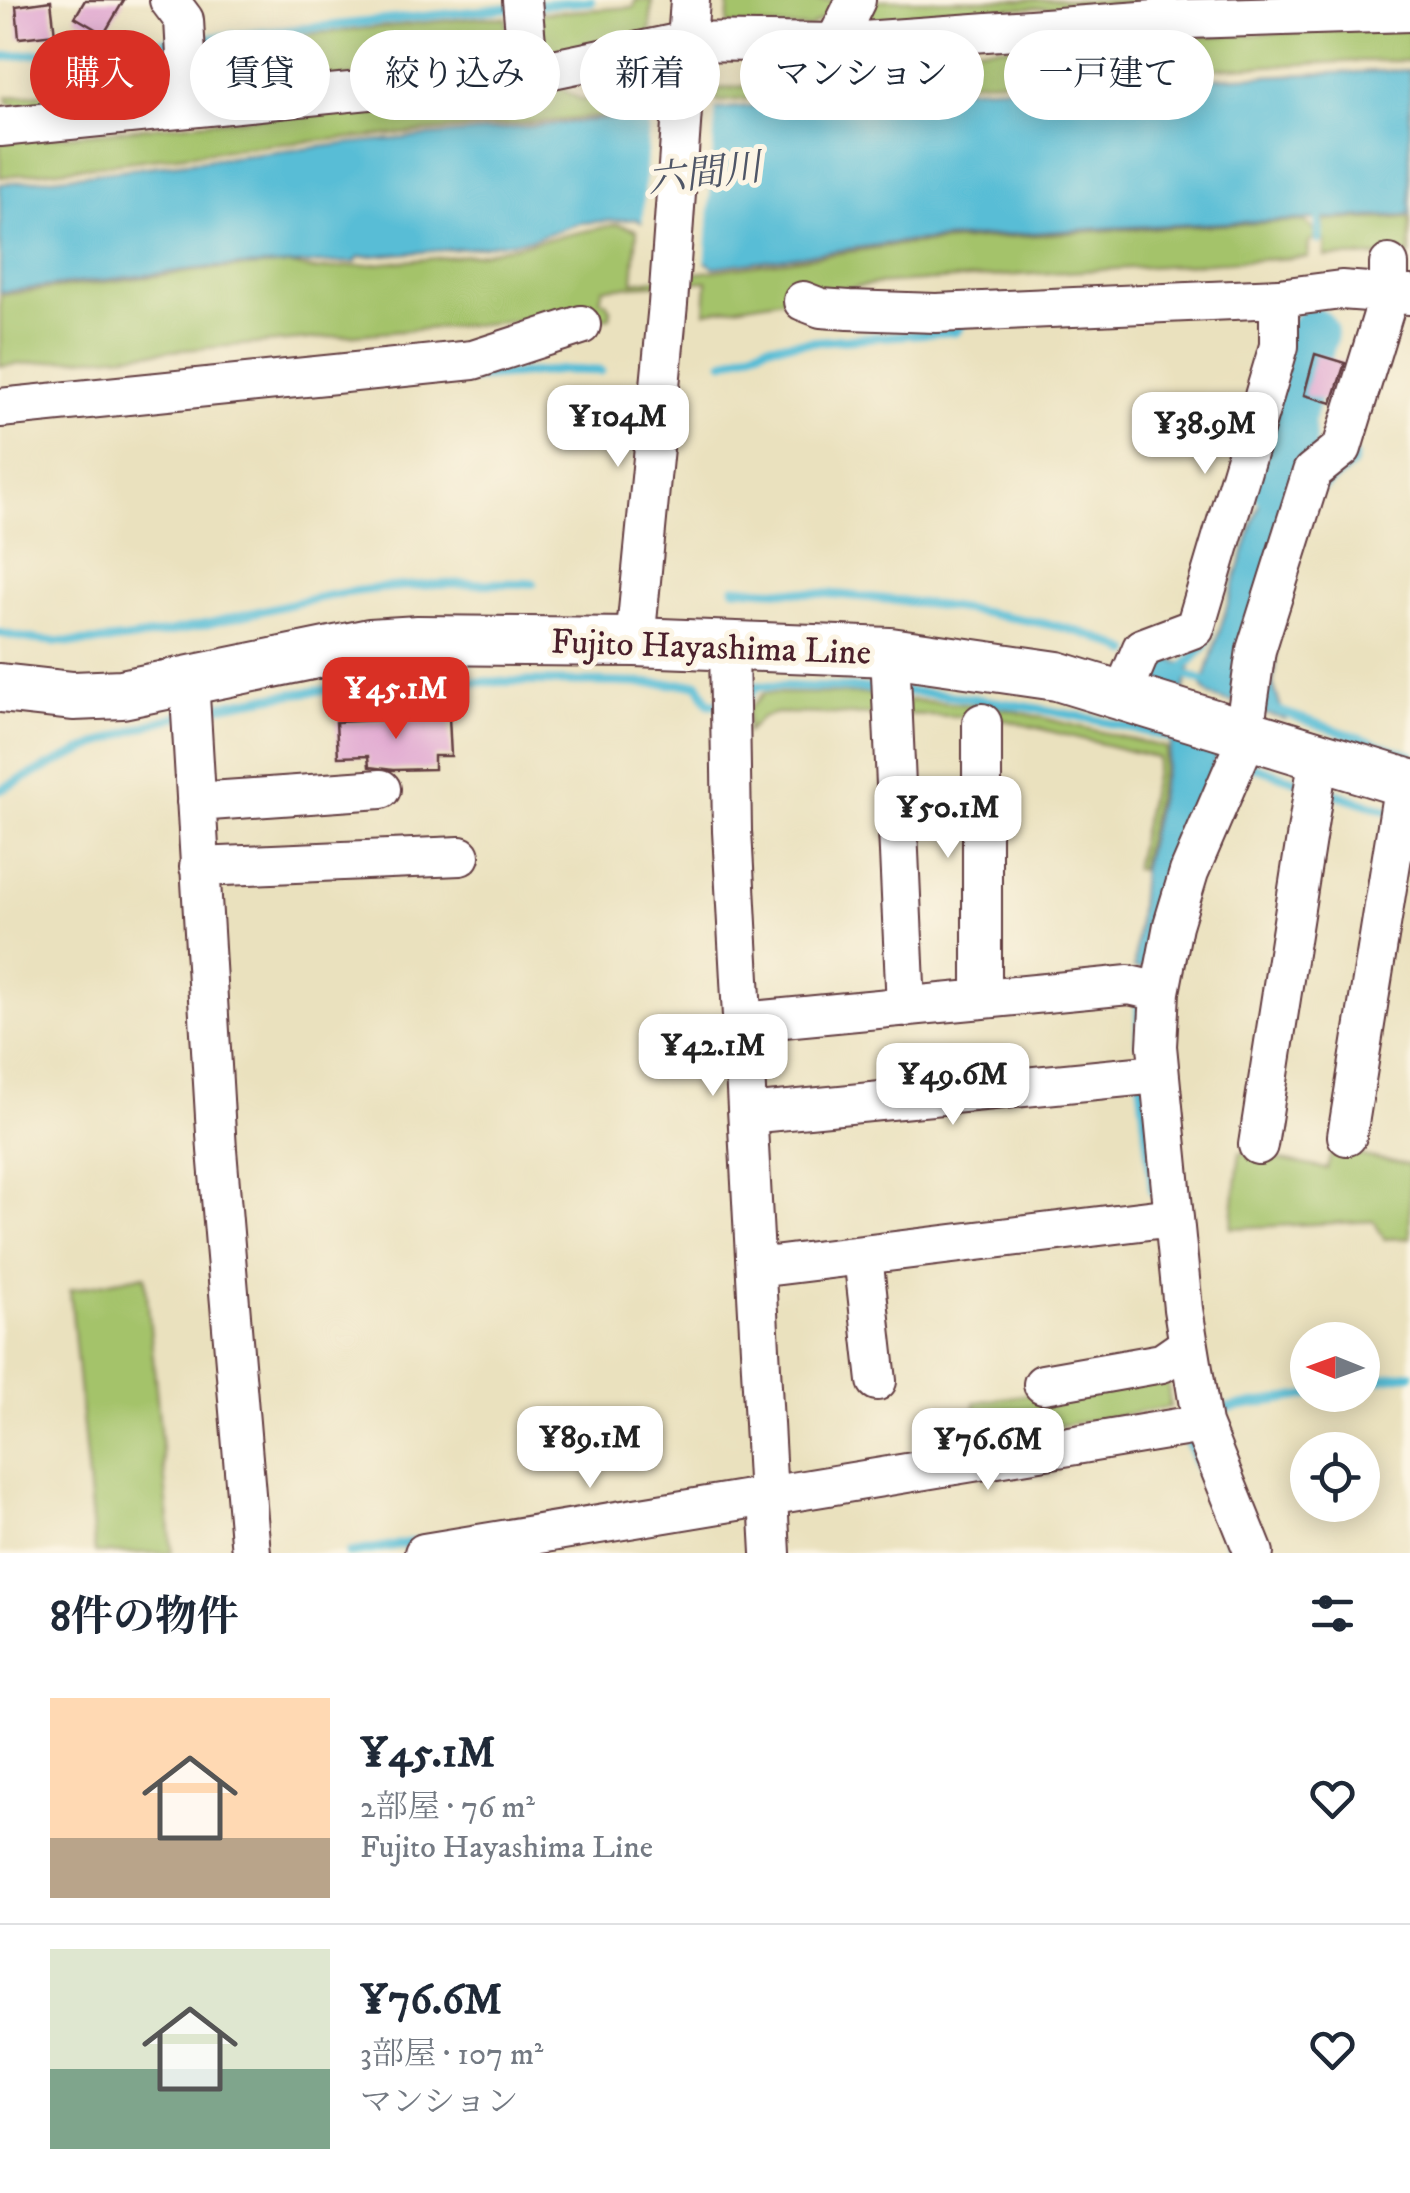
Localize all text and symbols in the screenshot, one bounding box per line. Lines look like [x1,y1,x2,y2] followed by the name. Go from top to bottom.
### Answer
[30,30,170,120] chip: 購入
[190,30,330,120] chip: 賃貸
[350,30,560,120] chip: 絞り込み
[580,30,720,120] chip: 新着
[740,30,984,120] chip: マンション
[1004,30,1214,120] chip: 一戸建て
[645,144,768,206] water label: 六間川
[548,385,688,470] pin: ¥104M
[1124,392,1286,477] pin: ¥38.9M
[569,397,667,437] text: ¥104M
[1154,404,1256,444] text: ¥38.9M
[550,620,872,676] street label: Fujito Hayashima Line
[315,657,477,742] pin: ¥45.1M
[344,669,448,709] text: ¥45.1M
[867,776,1029,861] pin: ¥50.1M
[896,788,1000,828] text: ¥50.1M
[632,1014,794,1099] pin: ¥42.1M
[661,1026,765,1066] text: ¥42.1M
[872,1043,1034,1128] pin: ¥49.6M
[898,1055,1008,1095] text: ¥49.6M
[1290,1322,1380,1412] north arrow
[1290,1322,1380,1522] map controls
[509,1406,671,1491] pin: ¥89.1M
[907,1408,1069,1493] pin: ¥76.6M
[539,1418,641,1458] text: ¥89.1M
[934,1420,1042,1460] text: ¥76.6M
[1290,1432,1380,1522] button: locate
[1305,1586,1360,1641] icon: filters
[50,1592,239,1644] text: 8件の物件
[360,1728,495,1780] text: ¥45.1M
[130,1738,250,1858] icon: home
[1305,1771,1360,1826] icon: heart
[360,1788,535,1828] text: 2部屋 · 76 m²
[360,1828,653,1868] text: Fujito Hayashima Line
[360,1975,502,2027] text: ¥76.6M
[130,1989,250,2109] icon: home
[1305,2022,1360,2077] icon: heart
[360,2035,543,2075] text: 3部屋 · 107 m²
[360,2083,519,2123] text: マンション

